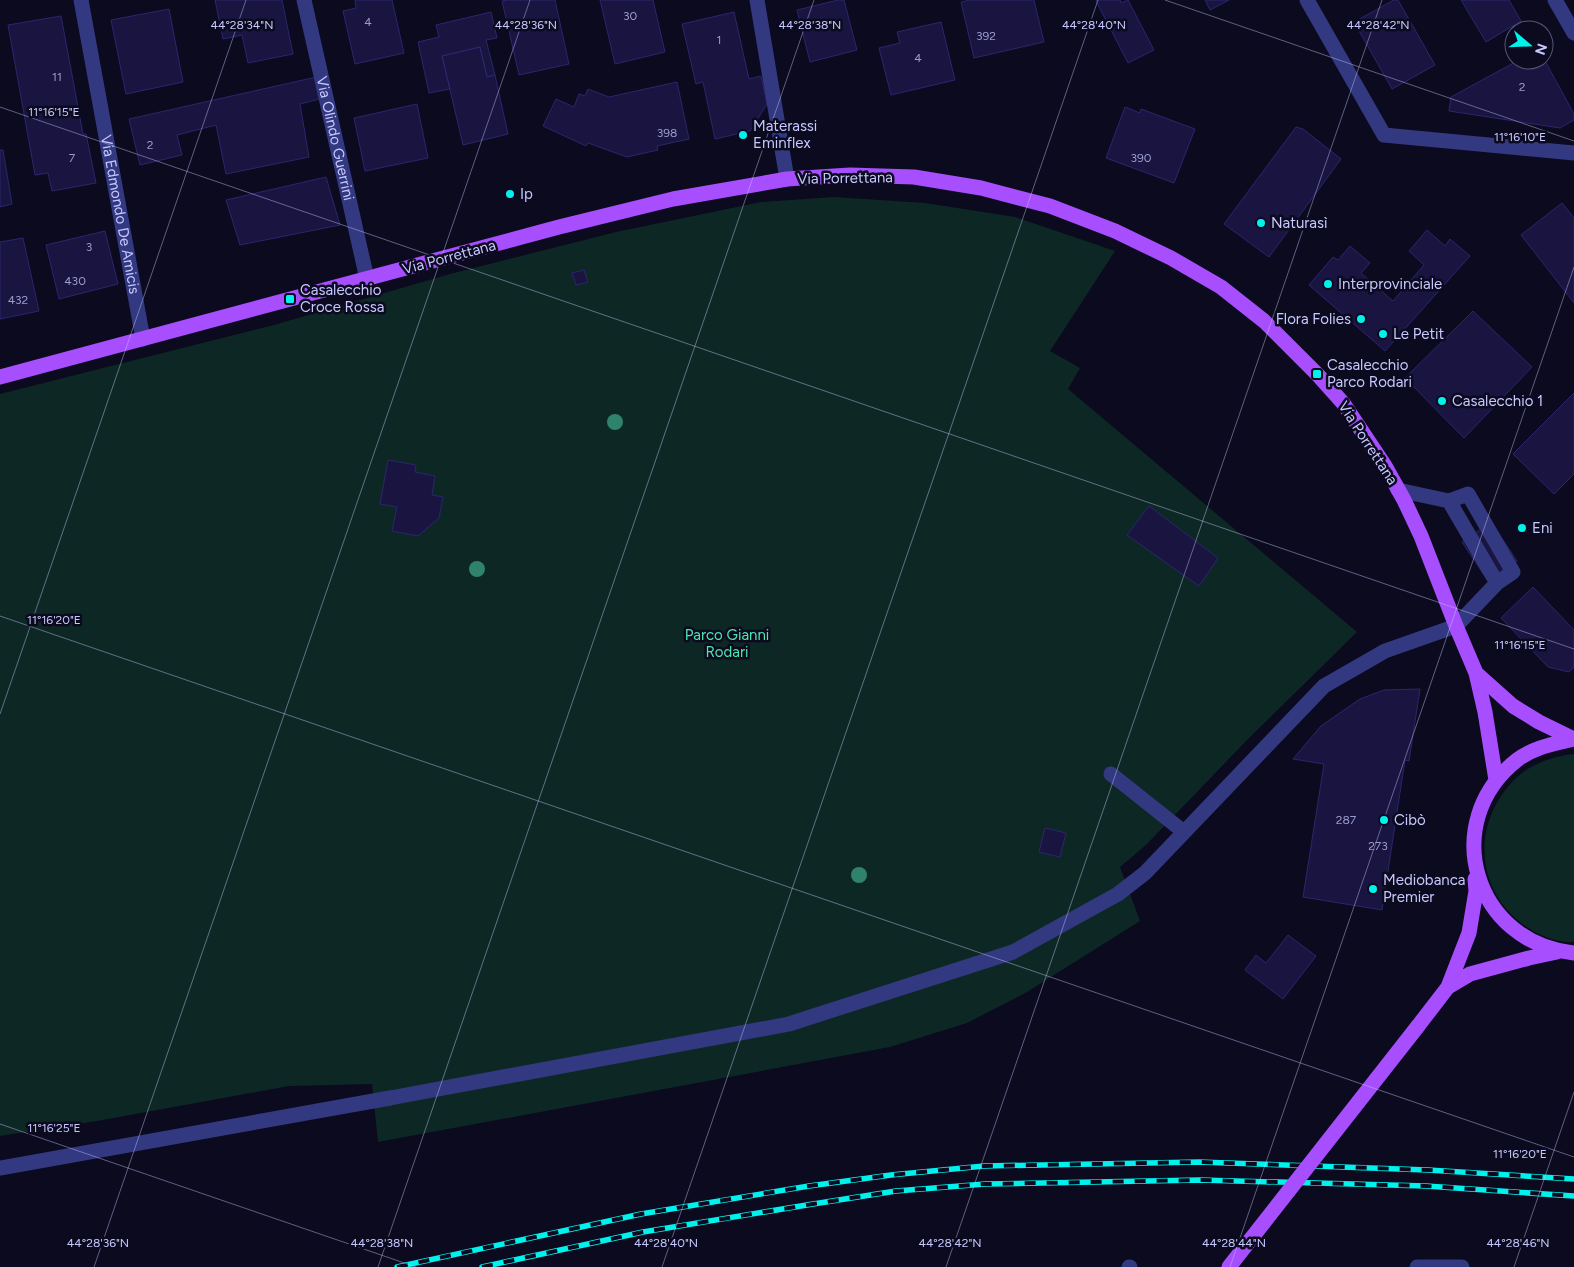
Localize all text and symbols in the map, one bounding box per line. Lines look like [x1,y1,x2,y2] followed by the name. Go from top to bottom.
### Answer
[623,9,637,23] house number: 30
[364,15,372,29] house number: 4
[211,18,273,32] text: 44°28'34"N
[495,18,557,32] text: 44°28'36"N
[779,18,841,32] text: 44°28'38"N
[1062,18,1126,32] text: 44°28'40"N
[1346,18,1410,32] text: 44°28'42"N
[1504,20,1554,70] north arrow
[976,29,996,43] house number: 392
[717,33,721,47] house number: 1
[1531,41,1551,57] text: N
[914,51,922,65] house number: 4
[52,70,62,84] house number: 11
[313,75,358,202] street label: Via Olindo Guerrini
[1519,80,1525,94] house number: 2
[28,105,80,119] text: 11°16'15"E
[753,117,817,152] place label: Materassi Eminflex
[657,126,677,140] house number: 398
[737,129,749,141] marker: Materassi Eminflex
[1494,130,1546,144] text: 11°16'10"E
[97,133,144,295] street label: Via Edmondo De Amicis
[147,138,153,152] house number: 2
[69,151,76,165] house number: 7
[1130,151,1152,165] house number: 390
[797,168,893,188] street label: Via Porrettana
[520,185,533,203] place label: Ip
[504,188,516,200] marker: Ip
[1271,214,1328,232] place label: Naturasì
[1255,217,1267,229] marker: Naturasì
[400,236,498,278] street label: Via Porrettana
[86,240,92,254] house number: 3
[64,274,86,288] house number: 430
[1338,275,1442,293] place label: Interprovinciale
[1322,278,1334,290] marker: Interprovinciale
[300,281,384,316] place label: Casalecchio Croce Rossa
[8,293,28,307] house number: 432
[284,293,296,305] marker: Casalecchio Croce Rossa
[1276,310,1351,328] place label: Flora Folies
[1355,313,1367,325] marker: Flora Folies
[1393,325,1445,343] place label: Le Petit
[1377,328,1389,340] marker: Le Petit
[1327,356,1412,391] place label: Casalecchio Parco Rodari
[1311,368,1323,380] marker: Casalecchio Parco Rodari
[1452,392,1543,410] place label: Casalecchio 1
[1436,395,1448,407] marker: Casalecchio 1
[1334,398,1402,488] street label: Via Porrettana
[1532,519,1553,537] place label: Eni
[1516,522,1528,534] marker: Eni
[27,613,81,627] text: 11°16'20"E
[685,626,769,661] park label: Parco Gianni Rodari
[1494,638,1546,652] text: 11°16'15"E
[1394,811,1426,829] place label: Cibò
[1336,813,1357,827] house number: 287
[1378,814,1390,826] marker: Cibò
[1368,839,1388,853] house number: 273
[1383,871,1465,906] place label: Mediobanca Premier
[1367,883,1379,895] marker: Mediobanca Premier
[27,1121,81,1135] text: 11°16'25"E
[1493,1147,1547,1161] text: 11°16'20"E
[67,1236,129,1250] text: 44°28'36"N
[351,1236,413,1250] text: 44°28'38"N
[634,1236,698,1250] text: 44°28'40"N
[918,1236,982,1250] text: 44°28'42"N
[1202,1236,1266,1250] text: 44°28'44"N
[1486,1236,1550,1250] text: 44°28'46"N

